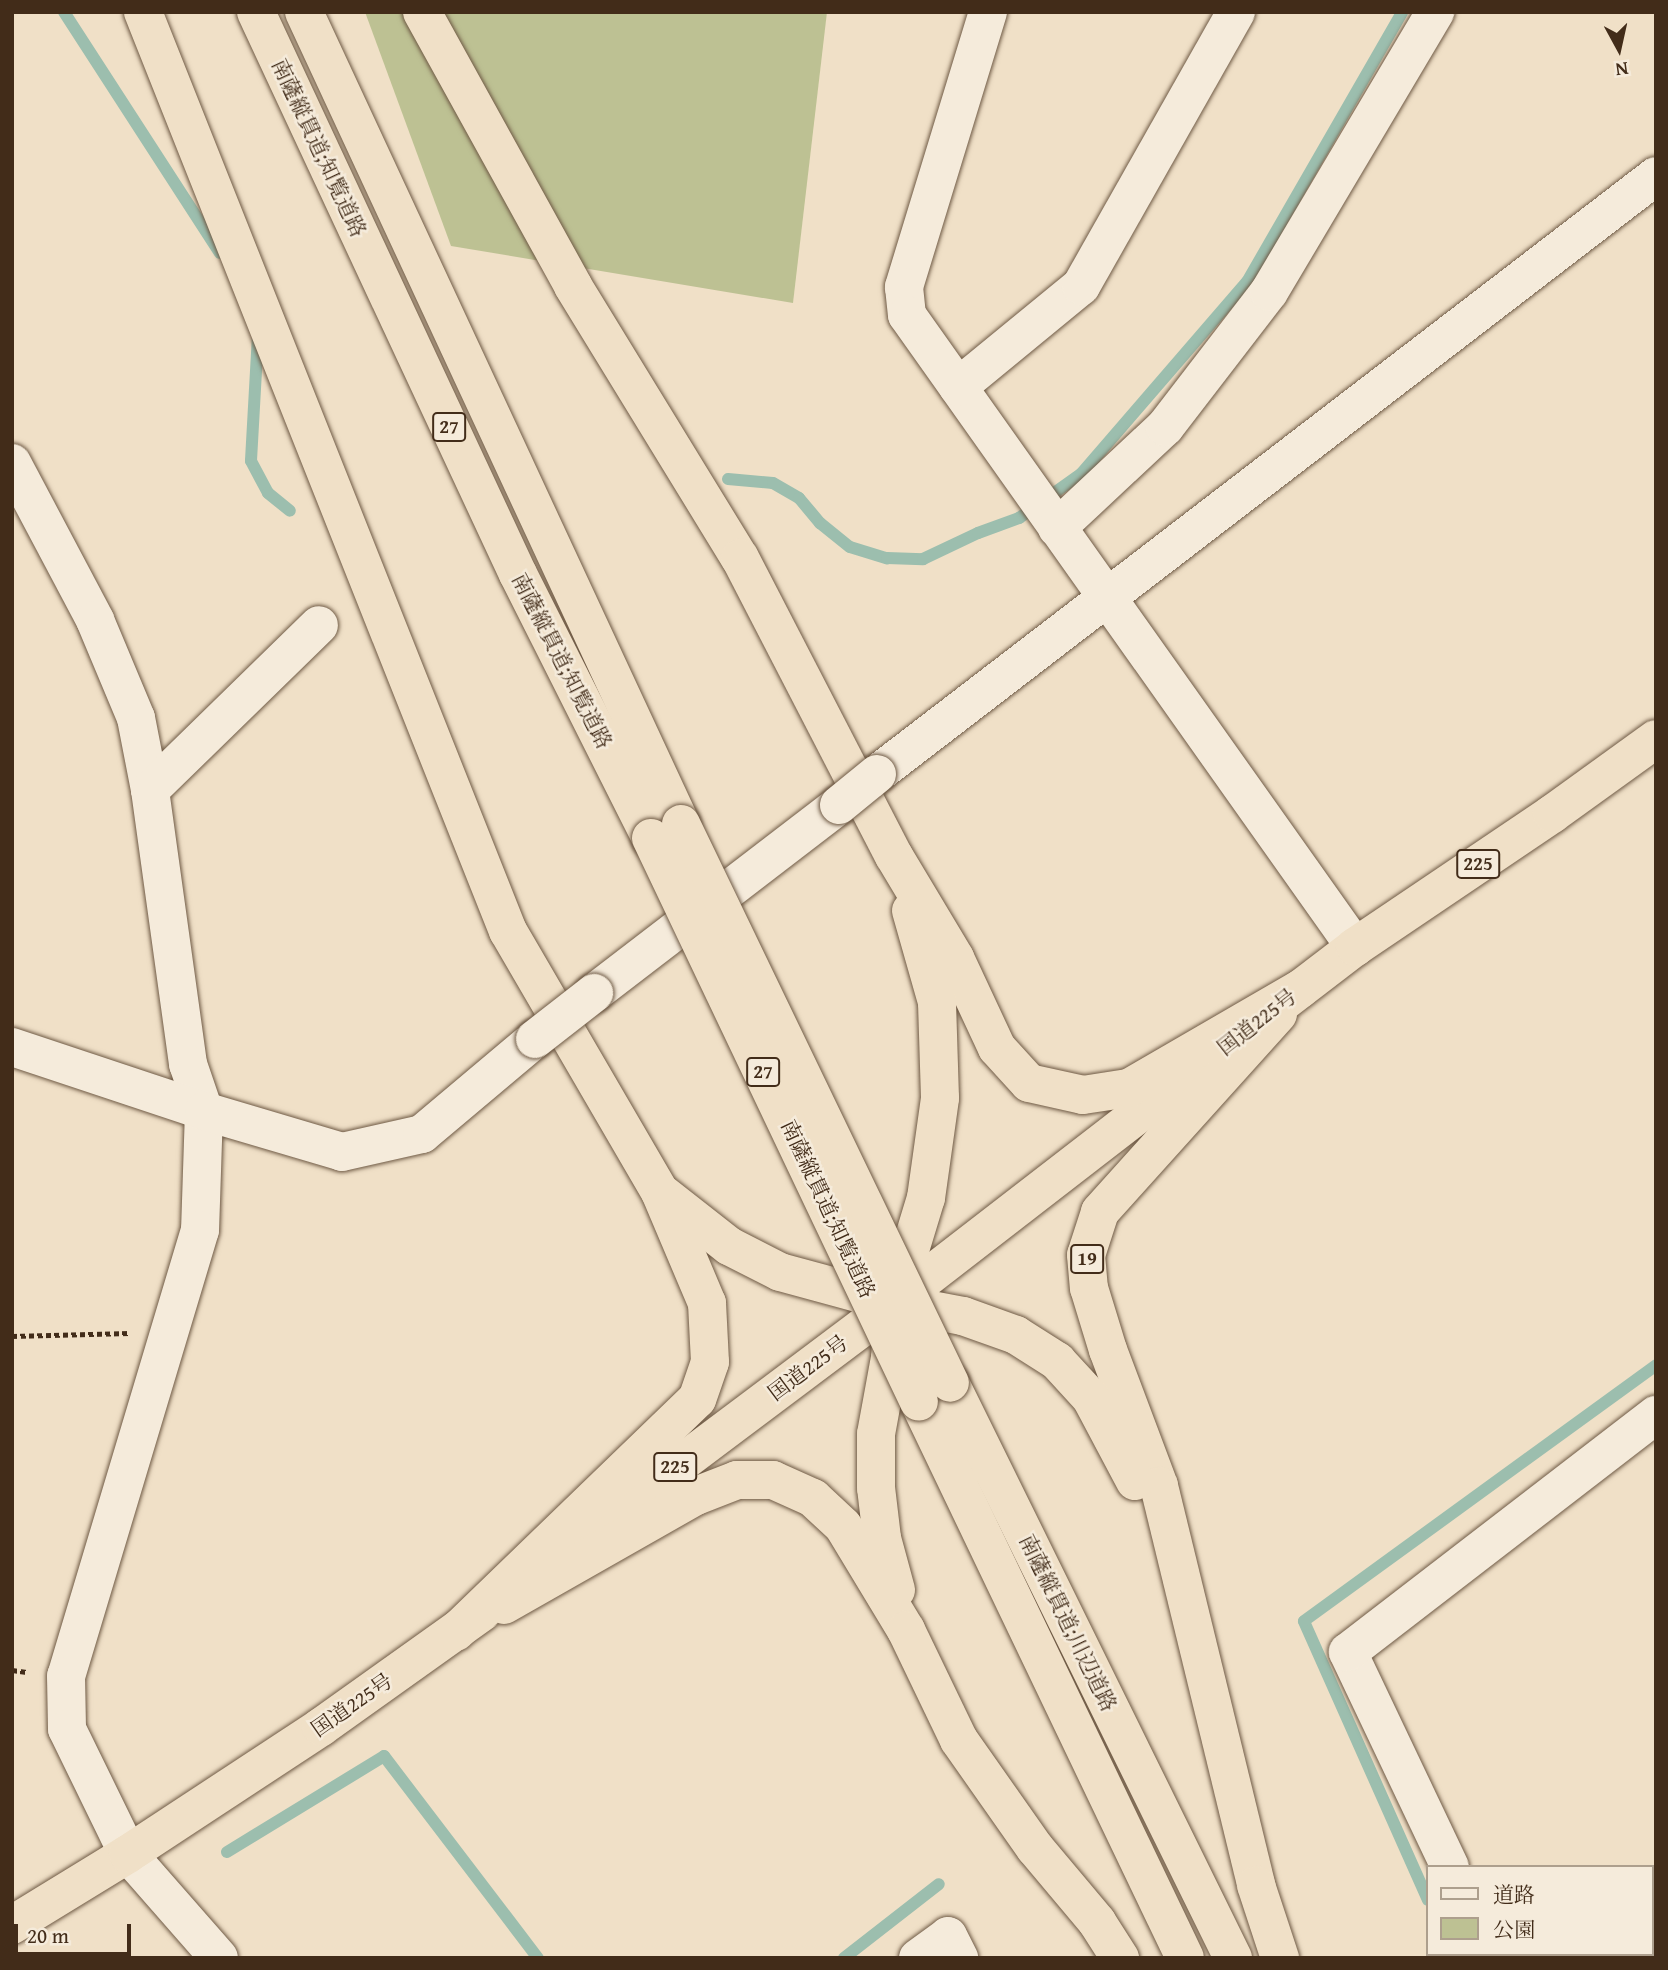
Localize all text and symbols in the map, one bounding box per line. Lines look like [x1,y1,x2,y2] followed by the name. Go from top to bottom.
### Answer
[1584,14,1654,84] north arrow
[267,55,371,241] street label: 南薩縦貫道;知覧道路
[1614,55,1630,85] text: N
[432,412,466,442] road number: 27
[507,569,617,753] street label: 南薩縦貫道;知覧道路
[1455,848,1501,880] road number: 225
[1212,983,1302,1061] street label: 国道225号
[746,1056,780,1088] road number: 27
[776,1116,880,1302] street label: 南薩縦貫道;知覧道路
[1070,1244,1104,1274] road number: 19
[763,1330,853,1406] street label: 国道225号
[652,1452,698,1483] road number: 225
[1014,1530,1122,1716] street label: 南薩縦貫道;川辺道路
[307,1668,397,1742] street label: 国道225号
[1426,1865,1654,1956] legend
[1493,1879,1535,1910] text: 道路
[18,1910,135,1954] scale bar
[1493,1914,1535,1945] text: 公園
[27,1920,69,1951] text: 20 m

